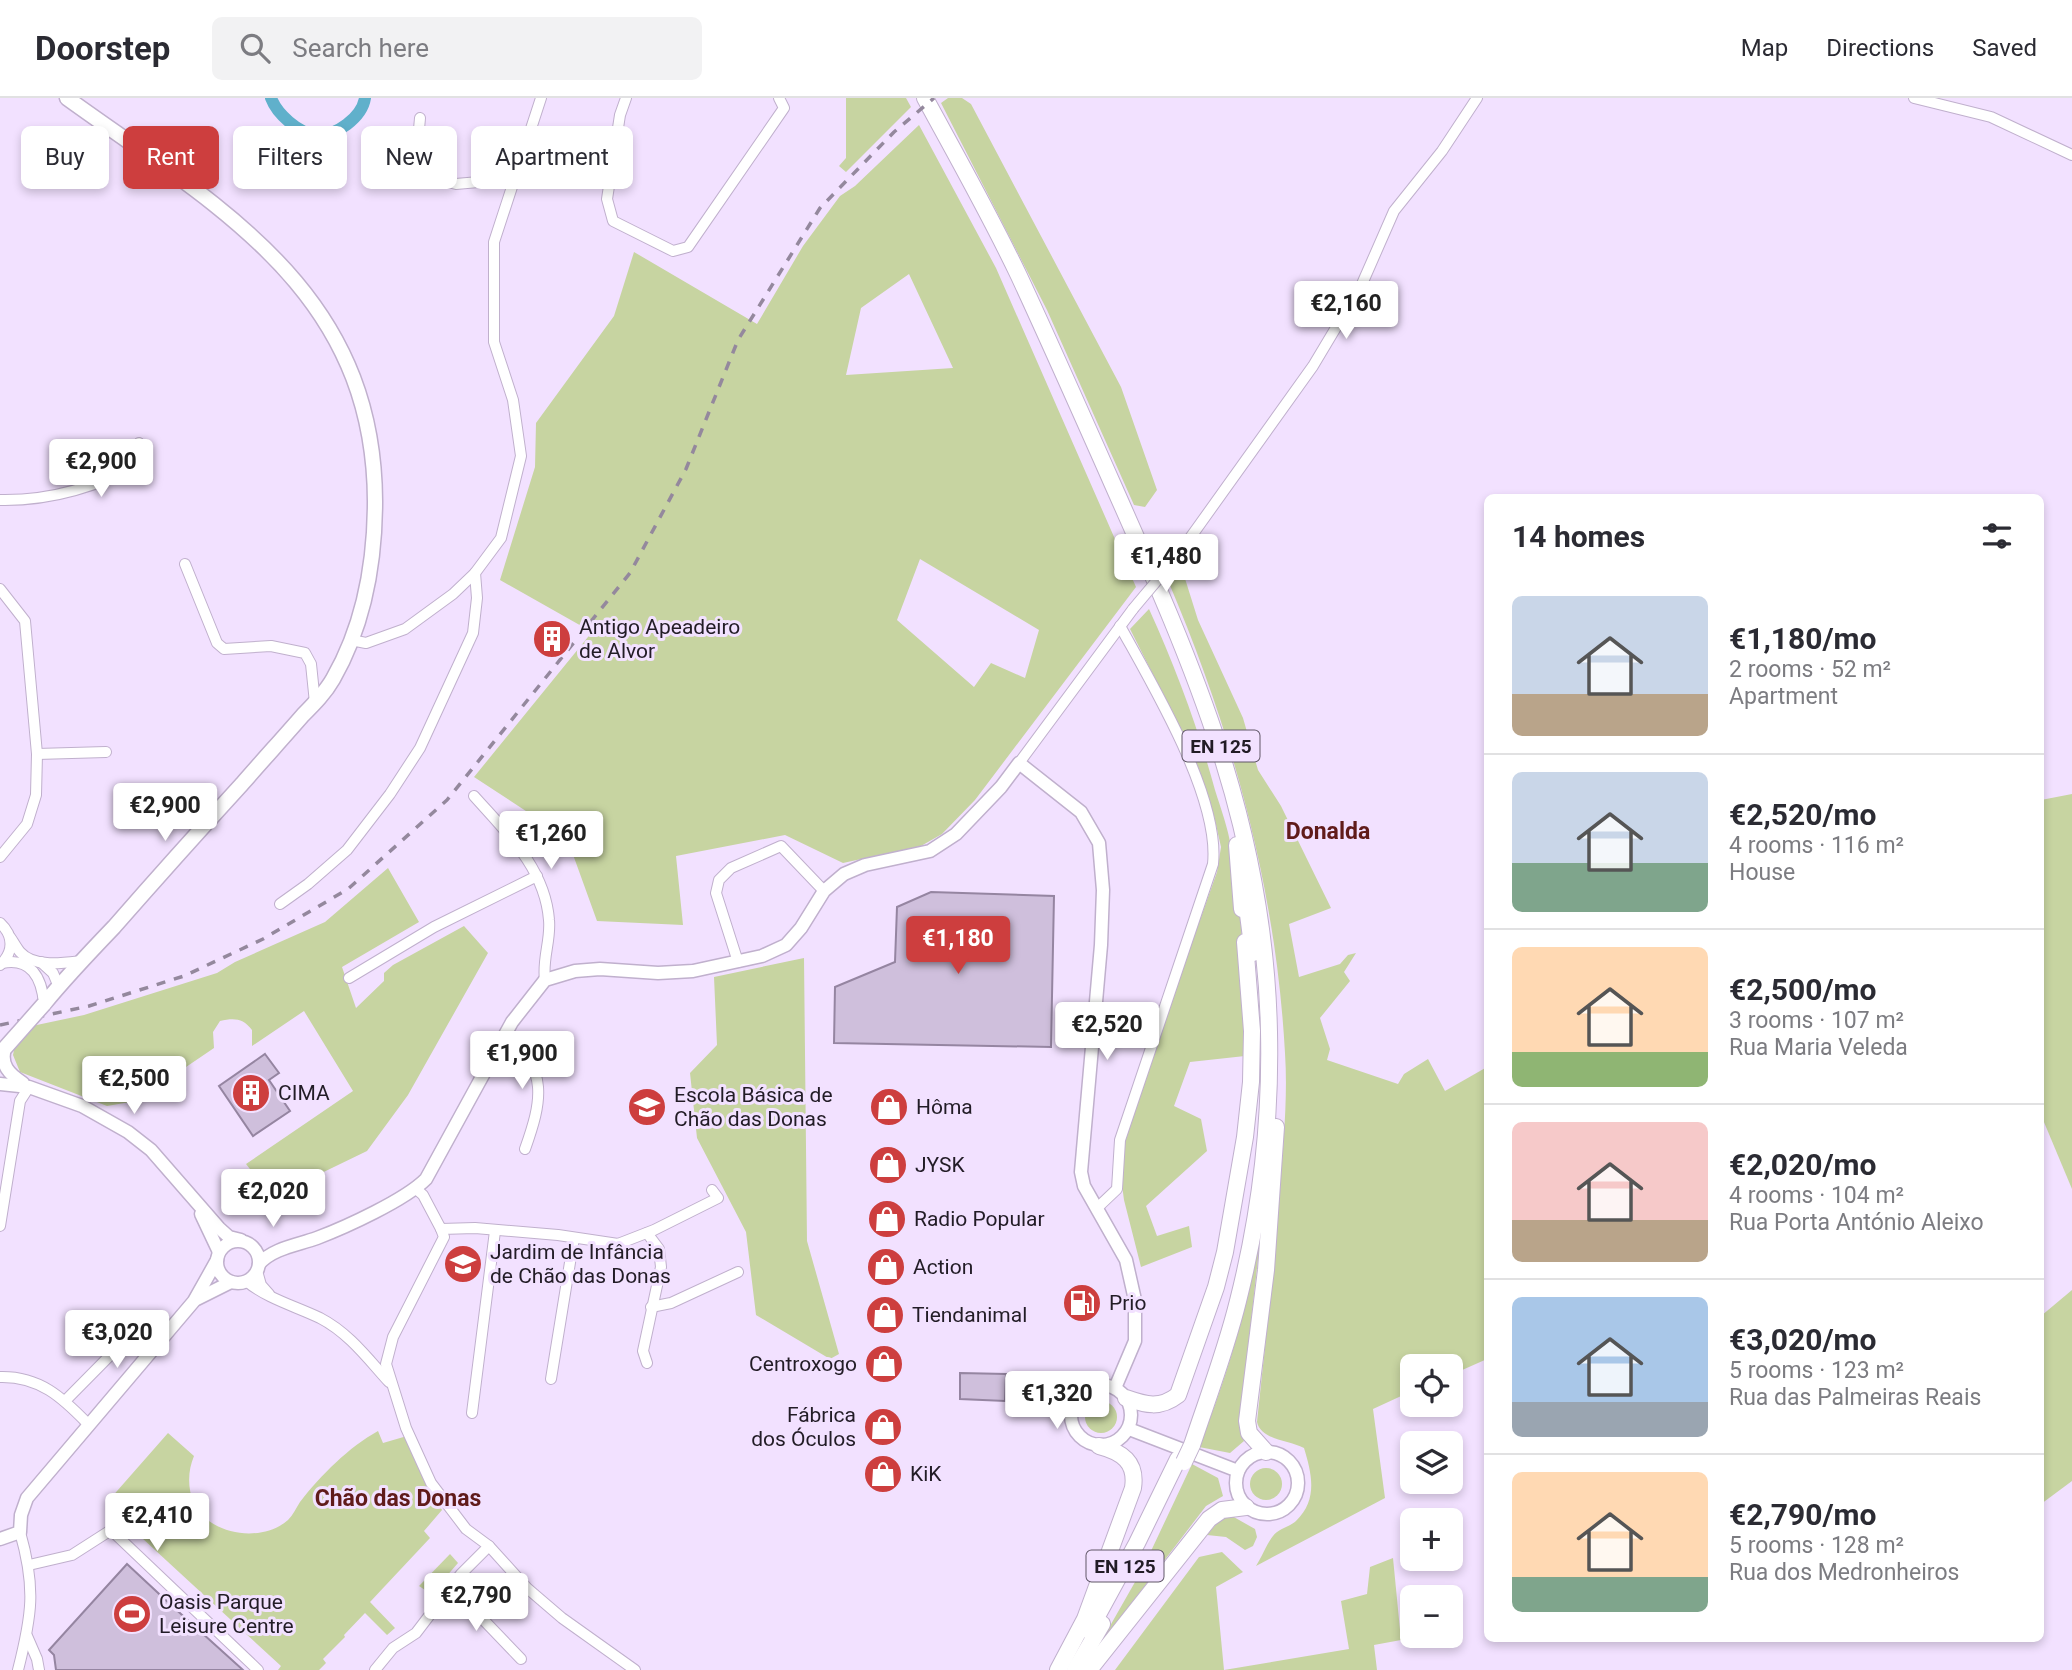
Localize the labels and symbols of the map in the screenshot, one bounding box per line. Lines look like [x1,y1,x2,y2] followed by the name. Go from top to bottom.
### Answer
[1289,282,1403,341] pin: €2,160
[44,440,158,499] pin: €2,900
[1109,534,1223,594] pin: €1,480
[579,615,740,663] place label: Antigo Apeadeiro de Alvor
[531,618,573,660] building icon: Antigo Apeadeiro de Alvor
[1182,730,1260,762] road number: EN 125
[108,784,222,843] pin: €2,900
[494,812,608,871] pin: €1,260
[1286,818,1370,845] district label: Donalda
[901,916,1015,976] pin: €1,180
[1050,1002,1164,1062] pin: €2,520
[465,1032,579,1091] pin: €1,900
[77,1056,191,1116] pin: €2,500
[230,1072,272,1114] building icon: CIMA
[278,1081,330,1105] place label: CIMA
[674,1083,833,1131] place label: Escola Básica de Chão das Donas
[626,1086,668,1128] school or university icon: Escola Básica de Chão das Donas
[868,1086,910,1128] shop icon: Hôma
[916,1095,973,1119] place label: Hôma
[867,1144,909,1186] shop icon: JYSK
[915,1153,966,1177] place label: JYSK
[216,1170,330,1229] pin: €2,020
[866,1198,908,1240] shop icon: Radio Popular
[914,1207,1045,1231] place label: Radio Popular
[490,1240,671,1288] place label: Jardim de Infância de Chão das Donas
[442,1243,484,1285] school or university icon: Jardim de Infância de Chão das Donas
[865,1246,907,1288] shop icon: Action
[913,1255,973,1279] place label: Action
[1061,1282,1103,1324] fuel station icon: Prio
[1109,1291,1146,1315] place label: Prio
[864,1294,906,1336] shop icon: Tiendanimal
[912,1303,1027,1327] place label: Tiendanimal
[60,1310,174,1370] pin: €3,020
[863,1343,905,1385] shop icon: Centroxogo
[749,1352,857,1376] place label: Centroxogo
[1000,1372,1114,1431] pin: €1,320
[751,1403,856,1451] place label: Fábrica dos Óculos
[862,1406,904,1448] shop icon: Fábrica dos Óculos
[862,1453,904,1495] shop icon: KiK
[910,1462,942,1486] place label: KiK
[315,1485,481,1512] district label: Chão das Donas
[100,1494,214,1553] pin: €2,410
[1086,1550,1164,1582] road number: EN 125
[419,1574,533,1633] pin: €2,790
[159,1590,294,1638] place label: Oasis Parque Leisure Centre
[111,1593,153,1635] sports icon: Oasis Parque Leisure Centre

